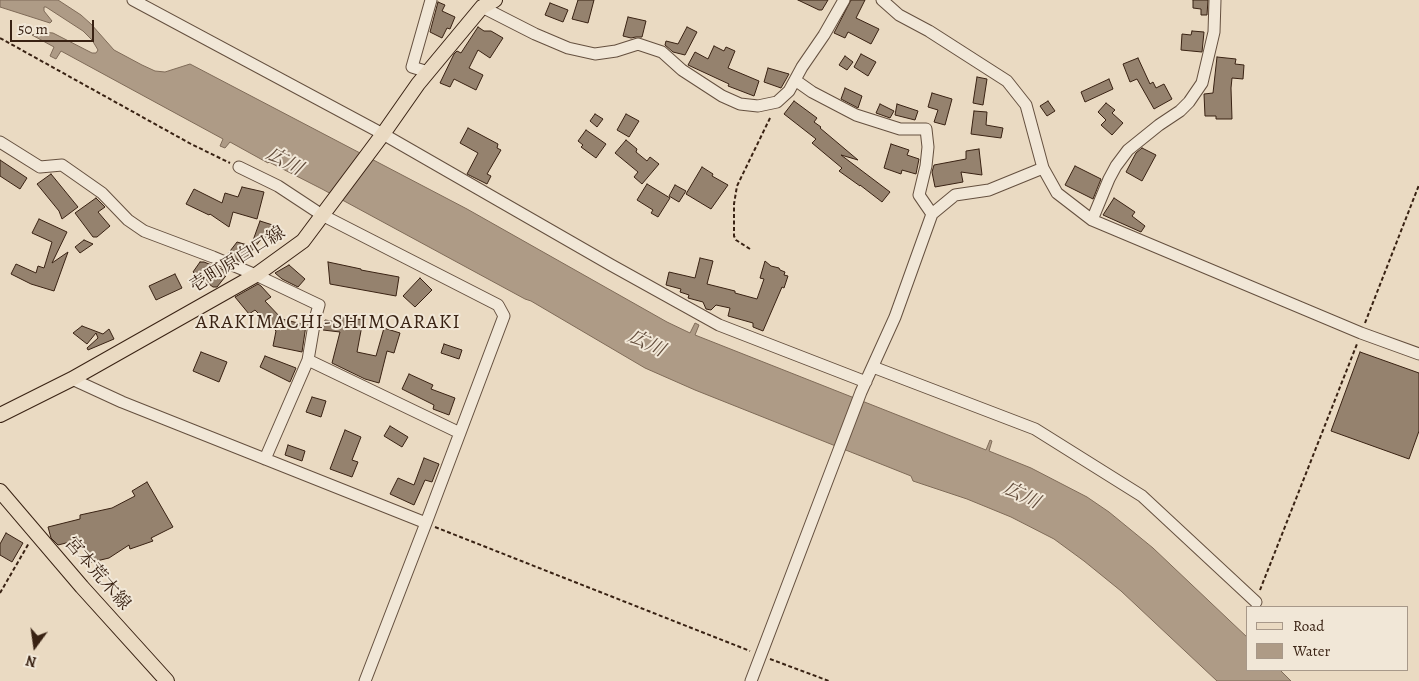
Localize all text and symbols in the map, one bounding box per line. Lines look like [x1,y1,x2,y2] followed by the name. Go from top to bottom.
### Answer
[12,10,96,42] scale bar
[18,19,48,39] text: 50 m
[262,143,306,181] water label: 広川
[186,222,290,298] street label: 壱町原白口線
[193,311,463,335] district label: ARAKIMACHI-SHIMOARAKI
[624,325,668,363] water label: 広川
[999,477,1043,515] water label: 広川
[59,533,135,615] street label: 宮本荒木線
[1246,606,1409,671] legend
[1293,616,1324,636] text: Road
[10,621,60,671] north arrow
[1293,641,1330,661] text: Water
[24,651,39,671] text: N

